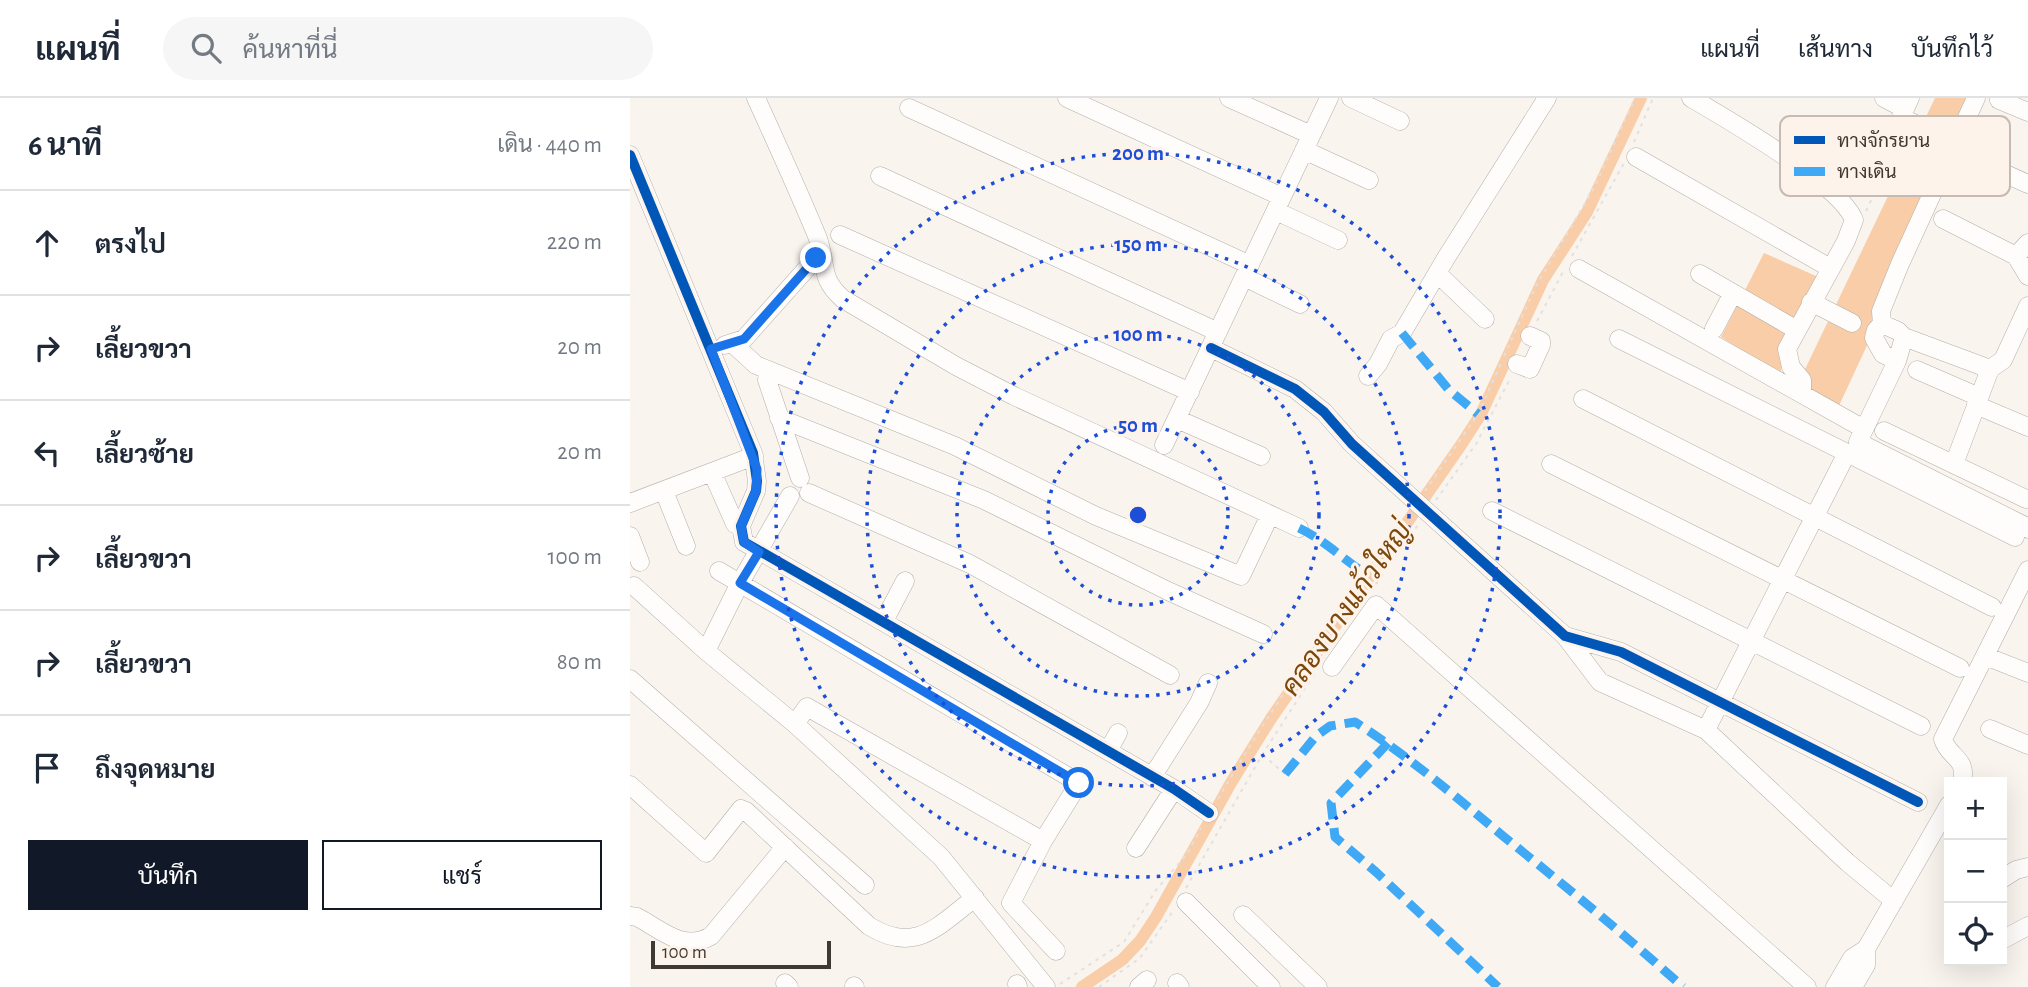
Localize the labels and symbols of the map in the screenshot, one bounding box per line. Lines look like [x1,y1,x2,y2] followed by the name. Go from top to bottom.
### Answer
[1780,116,2010,196] legend
[1837,130,1930,151] text: ทางจักรยาน
[1112,143,1164,164] text: 200 m
[1837,161,1897,182] text: ทางเดิน
[1114,234,1162,255] text: 150 m
[800,242,831,273] route end
[1113,324,1163,345] text: 100 m
[1118,415,1158,436] text: 50 m
[1126,503,1150,527] centre of rings
[1271,511,1420,702] water label: คลองบางแก้วใหญ่
[1063,767,1094,798] route start
[651,938,831,970] scale bar

